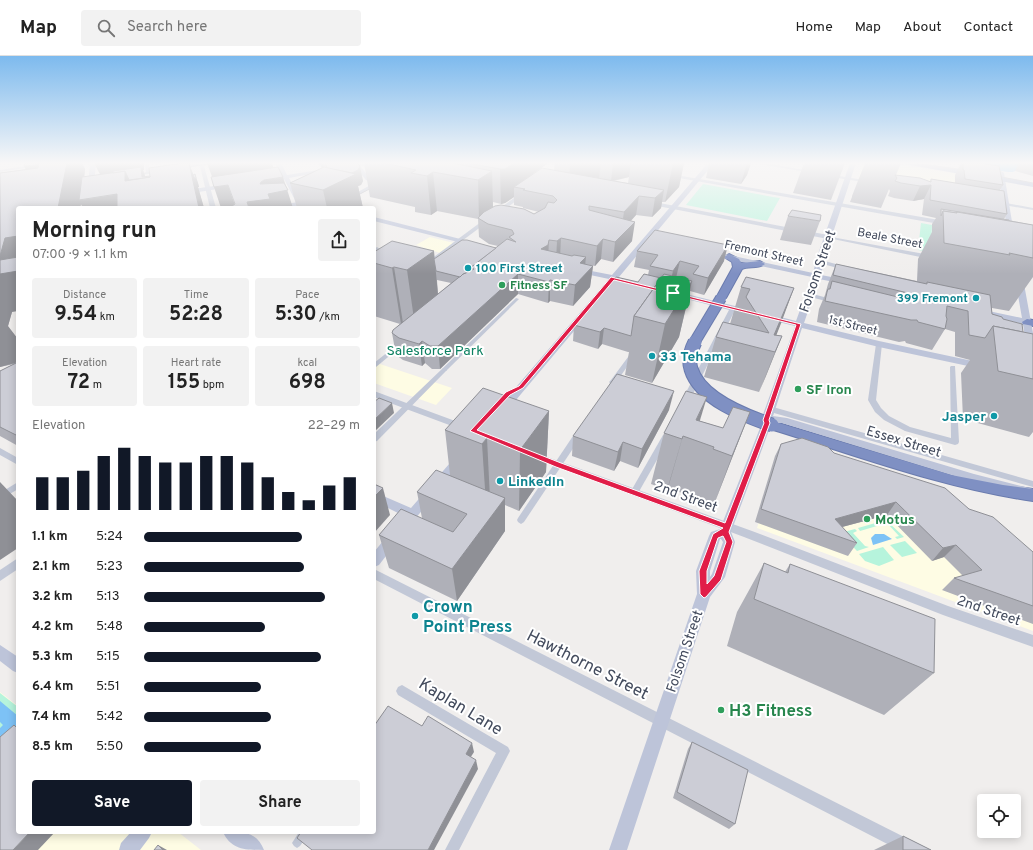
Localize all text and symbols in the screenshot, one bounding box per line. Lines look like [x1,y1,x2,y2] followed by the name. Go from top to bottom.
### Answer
[81,10,361,46] search box
[20,16,57,40] text: Map
[95,17,117,39] icon: search
[127,18,207,37] text: Search here
[796,19,833,36] text: Home
[855,19,881,36] text: Map
[903,19,942,36] text: About
[964,19,1013,36] text: Contact
[32,218,157,245] text: Morning run
[318,219,360,261] button: share
[856,225,924,253] street label: Beale Street
[796,228,840,315] street label: Folsom Street
[723,237,805,271] street label: Fremont Street
[32,247,128,263] text: 07:00 · 9 × 1.1 km
[476,261,563,277] place label: 100 First Street
[463,263,473,273] marker: 100 First Street
[656,276,690,310] pin
[510,278,567,294] place label: Fitness SF
[497,280,507,290] marker: Fitness SF
[662,282,684,304] icon: arrive
[63,288,106,302] text: Distance
[184,288,208,302] text: Time
[295,288,319,302] text: Pace
[897,291,968,307] place label: 399 Fremont
[971,293,981,303] marker: 399 Fremont
[54,302,97,328] text: 9.54
[169,302,223,328] text: 52:28
[275,302,317,328] text: 5:30
[97,310,115,324] text: km
[317,310,340,324] text: /km
[826,312,879,340] street label: 1st Street
[386,343,484,360] park label: Salesforce Park
[660,349,732,366] place label: 33 Tehama
[647,351,657,361] marker: 33 Tehama
[62,356,107,370] text: Elevation
[171,356,221,370] text: Heart rate
[298,356,317,370] text: kcal
[67,370,90,396] text: 72
[168,370,200,396] text: 155
[289,370,326,396] text: 698
[90,378,102,392] text: m
[200,378,224,392] text: bpm
[806,382,852,399] place label: SF Iron
[793,384,803,394] marker: SF Iron
[942,409,986,426] place label: Jasper
[989,411,999,421] marker: Jasper
[32,418,85,434] text: Elevation
[308,418,360,434] text: 22–29 m
[864,423,943,462] street label: Essex Street
[508,474,564,491] place label: LinkedIn
[495,476,505,486] marker: LinkedIn
[651,478,720,517] street label: 2nd Street
[875,512,915,529] place label: Motus
[862,514,872,524] marker: Motus
[32,529,68,545] text: 1.1 km
[96,529,123,545] text: 5:24
[32,559,70,575] text: 2.1 km
[96,559,123,575] text: 5:23
[32,589,73,605] text: 3.2 km
[96,589,120,605] text: 5:13
[954,593,1023,630] street label: 2nd Street
[423,597,512,639] place label: Crown Point Press
[663,608,707,695] street label: Folsom Street
[410,611,420,621] marker: Crown Point Press
[32,619,73,635] text: 4.2 km
[96,619,123,635] text: 5:48
[522,626,652,706] street label: Hawthorne Street
[32,649,73,665] text: 5.3 km
[96,649,120,665] text: 5:15
[414,674,506,741] street label: Kaplan Lane
[32,679,73,695] text: 6.4 km
[96,679,120,695] text: 5:51
[729,701,812,723] place label: H3 Fitness
[716,705,726,715] marker: H3 Fitness
[32,709,71,725] text: 7.4 km
[96,709,123,725] text: 5:42
[32,739,73,755] text: 8.5 km
[96,739,123,755] text: 5:50
[32,780,192,826] button: Save
[200,780,360,826] button: Share
[977,794,1021,838] map controls
[977,794,1021,838] button: locate

